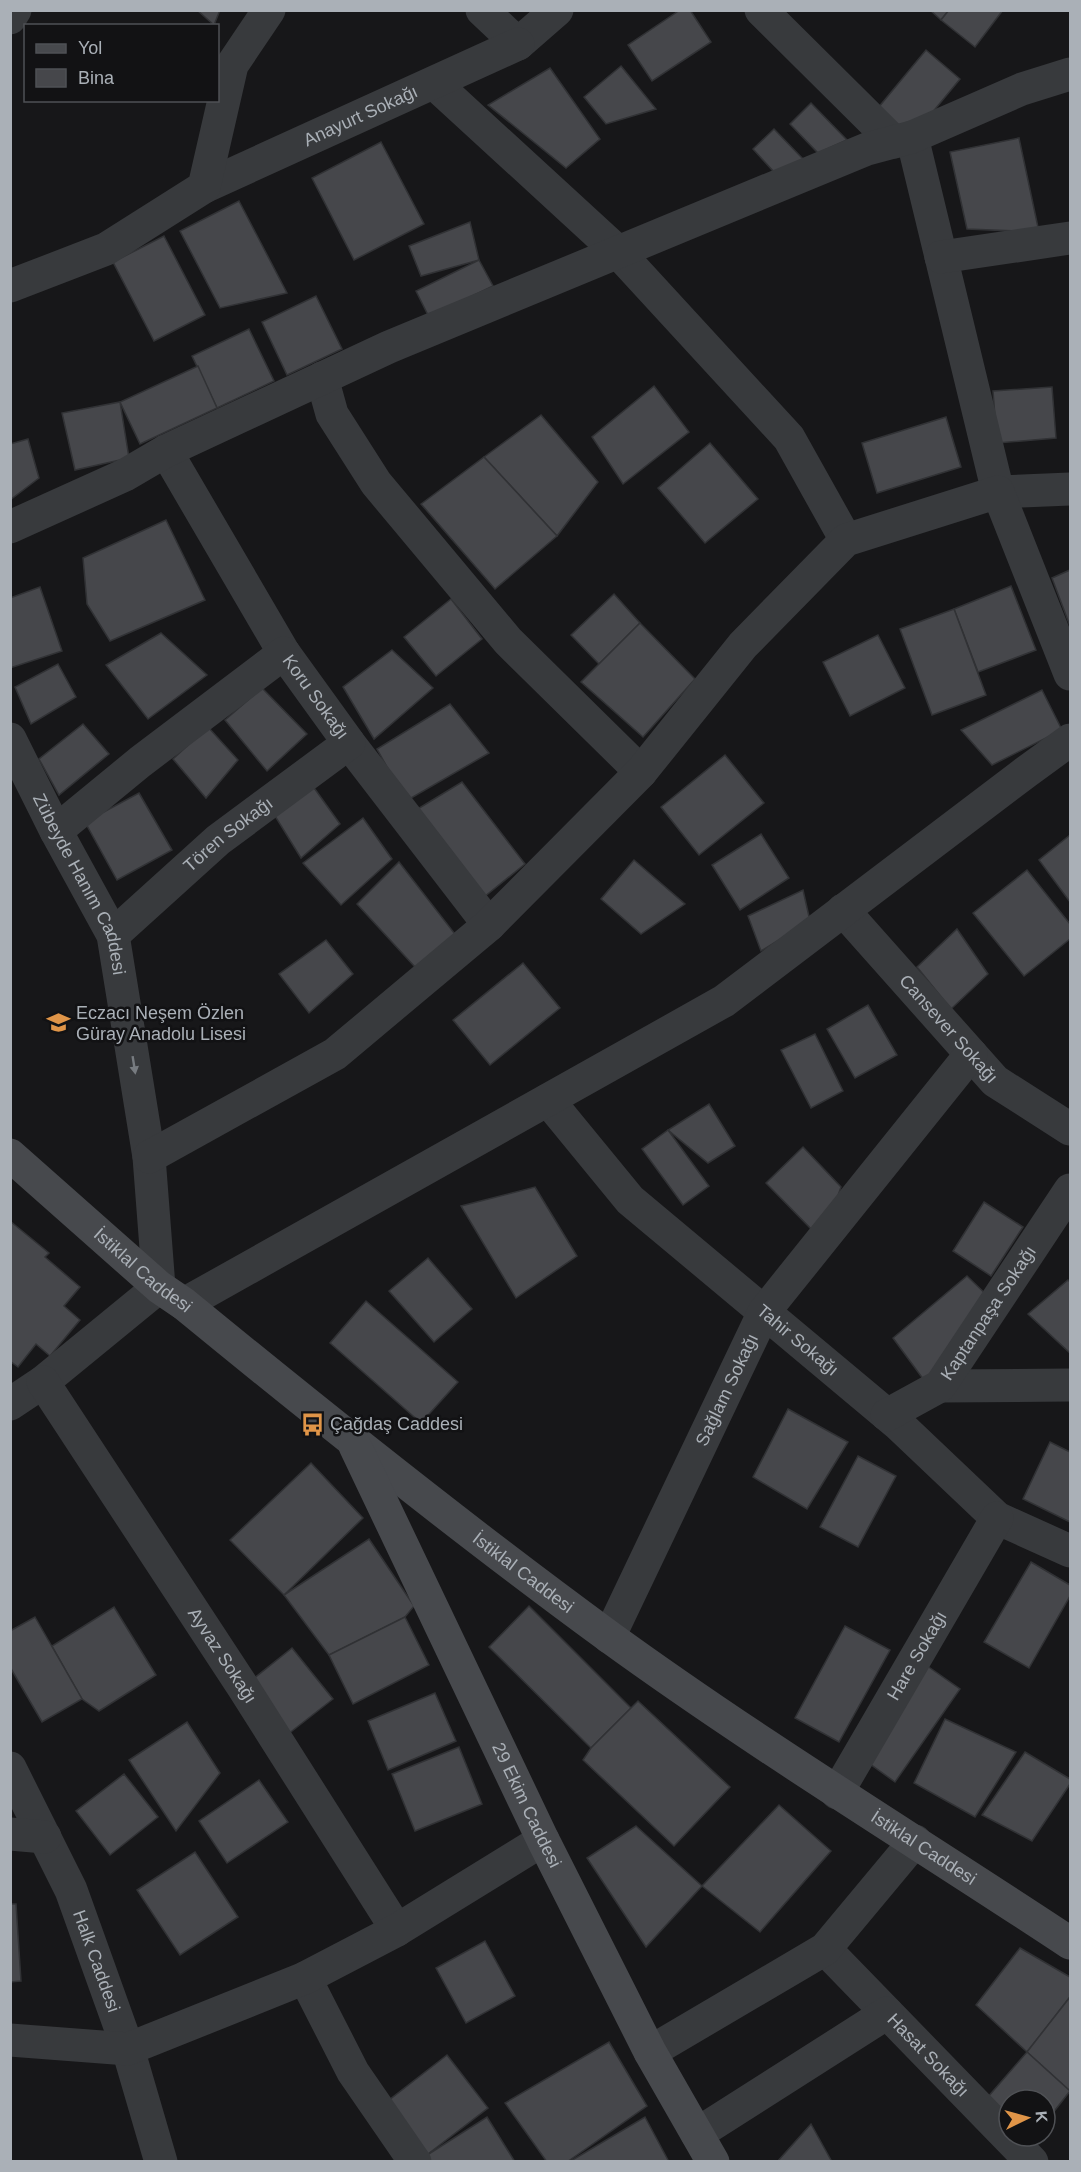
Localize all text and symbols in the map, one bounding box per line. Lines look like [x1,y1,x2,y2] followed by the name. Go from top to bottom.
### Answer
[24,24,219,102] legend
[78,38,102,58] text: Yol
[78,68,115,88] text: Bina
[300,81,421,150] street label: Anayurt Sokağı
[279,651,353,743] street label: Koru Sokağı
[29,790,129,976] street label: Zübeyde Hanım Caddesi
[180,793,277,876] street label: Tören Sokağı
[895,971,1002,1087] street label: Cansever Sokağı
[76,1003,246,1044] place label: Eczacı Neşem Özlen Güray Anadolu Lisesi
[45,1010,71,1036] school or university icon: Eczacı Neşem Özlen Güray Anadolu Lisesi
[129,1056,138,1075] one-way arrow
[90,1224,196,1316] street label: İstiklal Caddesi
[937,1242,1040,1384] street label: Kaptanpaşa Sokağı
[753,1300,843,1380] street label: Tahir Sokağı
[692,1330,762,1449] street label: Sağlam Sokağı
[299,1411,325,1437] bus stop icon: Çağdaş Caddesi
[330,1414,463,1434] place label: Çağdaş Caddesi
[469,1528,577,1617] street label: İstiklal Caddesi
[184,1604,261,1707] street label: Ayvaz Sokağı
[883,1607,951,1704] street label: Hare Sokağı
[488,1739,565,1871] street label: 29 Ekim Caddesi
[867,1807,980,1889] street label: İstiklal Caddesi
[69,1907,124,2015] street label: Halk Caddesi
[883,2009,973,2101] street label: Hasat Sokağı
[997,2088,1057,2148] north arrow
[1032,2110,1050,2124] text: K

